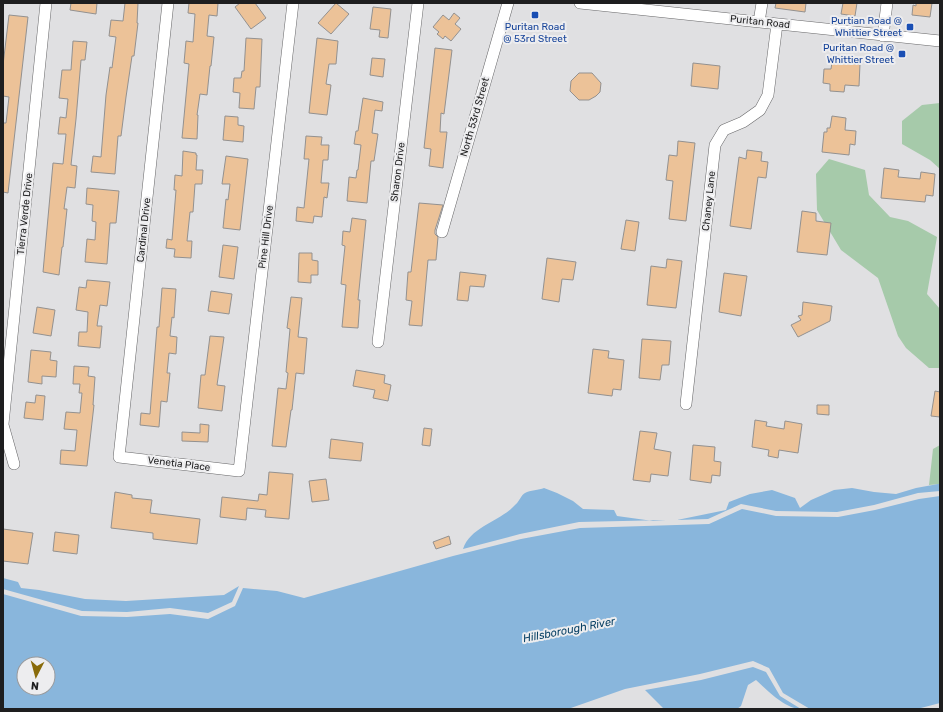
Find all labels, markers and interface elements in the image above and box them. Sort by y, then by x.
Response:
marker: Puritan Road @ 53rd Street [530,10,540,20]
street label: Puritan Road [729,13,791,31]
place label: Purtian Road @ Whittier Street [831,15,902,39]
place label: Puritan Road @ 53rd Street [503,21,567,45]
marker: Purtian Road @ Whittier Street [905,22,915,32]
place label: Puritan Road @ Whittier Street [823,42,894,66]
marker: Puritan Road @ Whittier Street [897,49,907,59]
street label: North 53rd Street [458,76,492,158]
street label: Sharon Drive [388,141,408,202]
street label: Chaney Lane [700,170,718,232]
street label: Tierra Verde Drive [15,172,35,256]
street label: Cardinal Drive [135,197,153,263]
street label: Pine Hill Drive [256,204,276,269]
street label: Venetia Place [147,454,211,474]
water label: Hillsborough River [522,615,617,645]
north arrow [16,656,56,696]
text: N [30,679,40,692]

